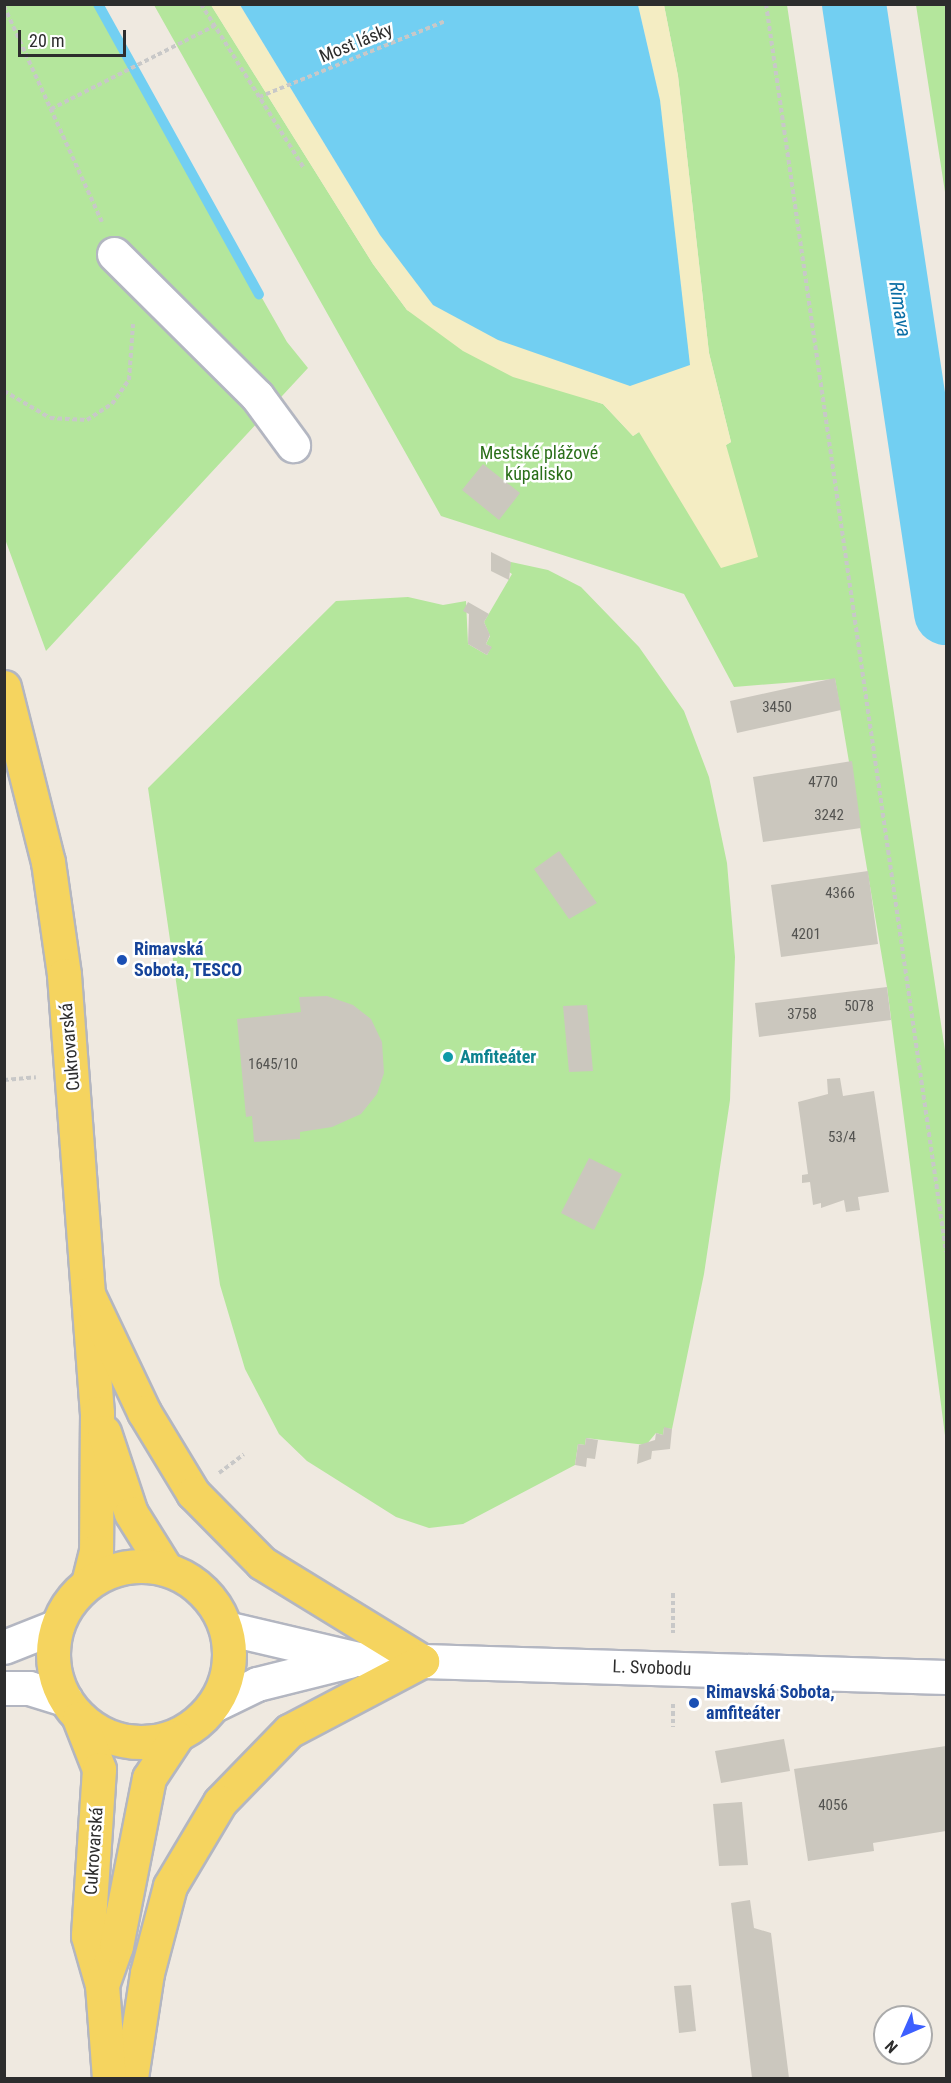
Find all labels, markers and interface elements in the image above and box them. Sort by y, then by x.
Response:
scale bar [21,18,129,56]
street label: Most lásky [316,19,396,67]
text: 20 m [29,30,64,51]
water label: Rimava [884,279,916,339]
park label: Mestské plážové kúpalisko [480,443,598,486]
house number: 3450 [762,699,792,717]
house number: 4770 [808,774,838,792]
house number: 3242 [814,807,844,825]
house number: 4366 [825,885,855,903]
house number: 4201 [791,926,821,944]
place label: Rimavská Sobota, TESCO [134,939,243,982]
marker: Rimavská Sobota, TESCO [115,953,129,967]
house number: 5078 [844,998,874,1016]
street label: Cukrovarská [55,1002,85,1092]
house number: 3758 [787,1006,817,1024]
place label: Amfiteáter [460,1046,536,1068]
marker: Amfiteáter [441,1050,455,1064]
house number: 1645/10 [248,1056,298,1074]
house number: 53/4 [828,1129,856,1147]
street label: L. Svobodu [612,1656,692,1680]
place label: Rimavská Sobota, amfiteáter [706,1682,835,1724]
marker: Rimavská Sobota, amfiteáter [687,1696,701,1710]
house number: 4056 [818,1797,848,1815]
street label: Cukrovarská [80,1806,108,1896]
north arrow [873,2005,933,2065]
text: N [881,2036,902,2057]

